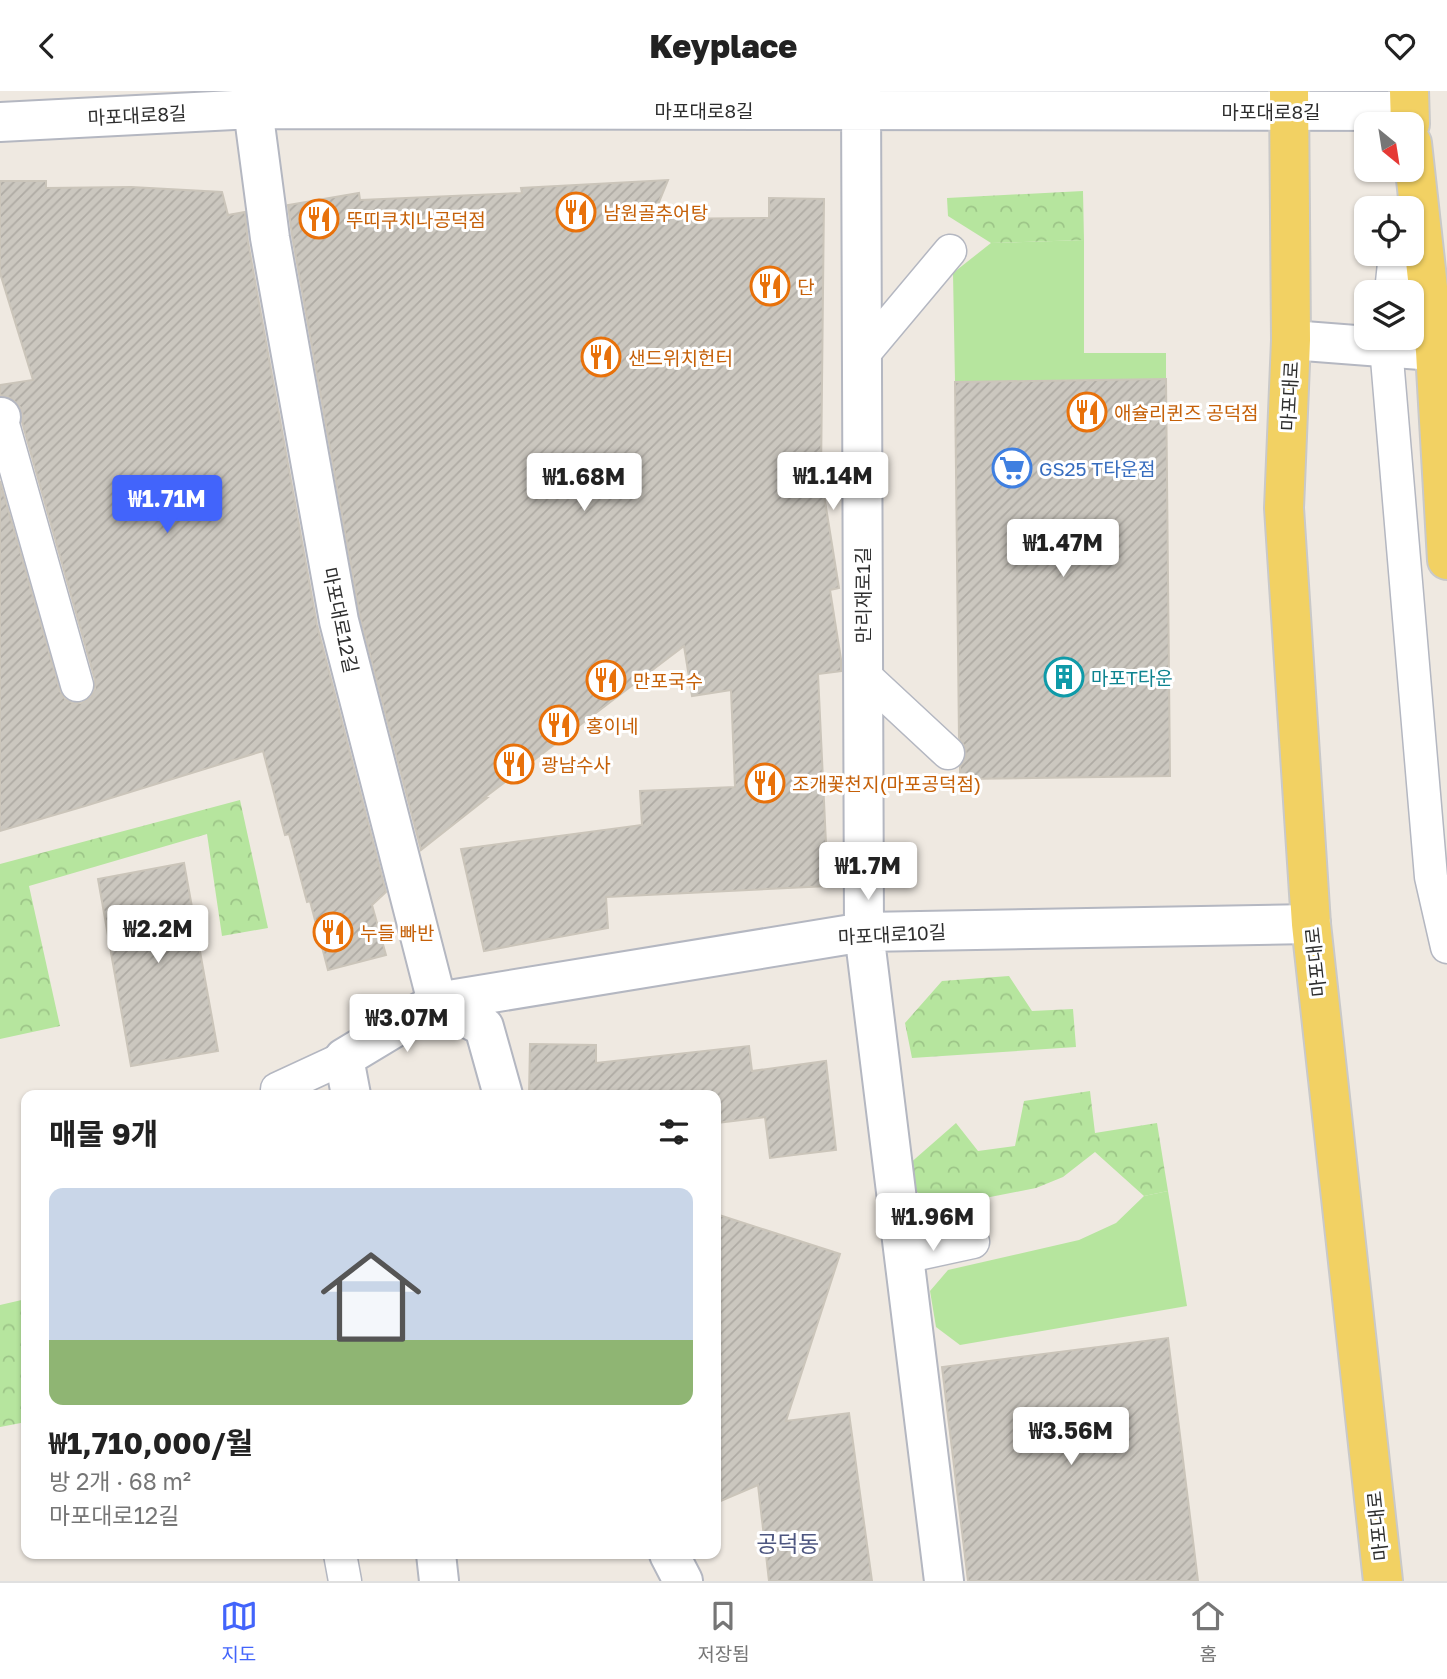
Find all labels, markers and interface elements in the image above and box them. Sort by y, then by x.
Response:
icon: back [28,27,66,65]
text: Keyplace [650,27,797,65]
icon: heart [1381,27,1419,65]
street label: 마포대로8길 [655,99,754,122]
street label: 마포대로8길 [1222,100,1321,123]
street label: 마포대로8길 [87,101,187,129]
north arrow [1354,112,1424,182]
map controls [1354,112,1424,350]
restaurant icon: 남원골추어탕 [555,191,597,233]
button: locate [1354,196,1424,266]
restaurant icon: 뚜띠쿠치나공덕점 [298,198,340,240]
place label: 남원골추어탕 [603,201,708,224]
place label: 뚜띠쿠치나공덕점 [346,208,486,231]
restaurant icon: 단 [749,265,791,307]
place label: 단 [797,275,815,298]
button: layers [1354,280,1424,350]
restaurant icon: 샌드위치헌터 [580,336,622,378]
place label: 샌드위치헌터 [628,346,733,369]
street label: 마포대로 [1276,360,1302,432]
restaurant icon: 애슐리퀸즈 공덕점 [1066,391,1108,433]
place label: 애슐리퀸즈 공덕점 [1114,401,1259,424]
supermarket icon: GS25 T타운점 [991,447,1033,489]
pin: ₩1.68M [527,453,641,513]
pin: ₩1.14M [776,453,890,512]
place label: GS25 T타운점 [1039,457,1156,480]
text: ₩1.14M [793,461,873,489]
text: ₩1.68M [543,462,625,490]
pin: ₩1.71M [110,475,224,535]
text: ₩1.71M [128,484,206,512]
pin: ₩1.47M [1006,519,1120,579]
text: ₩1.47M [1023,528,1103,556]
street label: 만리재로1길 [851,547,874,643]
street label: 마포대로12길 [319,565,363,675]
building icon: 마포T타운 [1043,656,1085,698]
restaurant icon: 만포국수 [585,659,627,701]
place label: 마포T타운 [1091,666,1173,689]
place label: 만포국수 [633,669,703,692]
restaurant icon: 홍이네 [538,704,580,746]
place label: 홍이네 [586,714,638,737]
restaurant icon: 광남수사 [493,743,535,785]
place label: 광남수사 [541,753,611,776]
restaurant icon: 조개꽃천지(마포공덕점) [744,762,786,804]
place label: 조개꽃천지(마포공덕점) [792,772,981,795]
pin: ₩1.7M [819,843,917,902]
text: ₩1.7M [835,851,901,879]
pin: ₩2.2M [109,905,207,965]
restaurant icon: 누들 빠반 [312,911,354,953]
text: ₩2.2M [123,914,193,942]
street label: 마포대로10길 [837,920,947,948]
place label: 누들 빠반 [360,921,435,944]
street label: 마포대로 [1300,926,1330,998]
pin: ₩3.07M [350,995,464,1054]
text: ₩3.07M [366,1003,448,1031]
icon: filters [655,1113,693,1151]
text: 매물 9개 [49,1116,158,1152]
pin: ₩1.96M [876,1193,990,1253]
text: ₩1.96M [892,1202,974,1230]
icon: home [308,1234,434,1360]
pin: ₩3.56M [1014,1407,1128,1467]
text: ₩3.56M [1029,1416,1113,1444]
text: ₩1,710,000/월 [49,1425,253,1461]
text: 방 2개 · 68 m² [49,1467,191,1495]
street label: 마포대로 [1362,1490,1392,1562]
text: 마포대로12길 [49,1501,179,1529]
district label: 공덕동 [756,1529,820,1557]
tab: 지도 [220,1597,258,1666]
tab: 저장됨 [697,1597,750,1666]
tab: 홈 [1189,1597,1227,1666]

